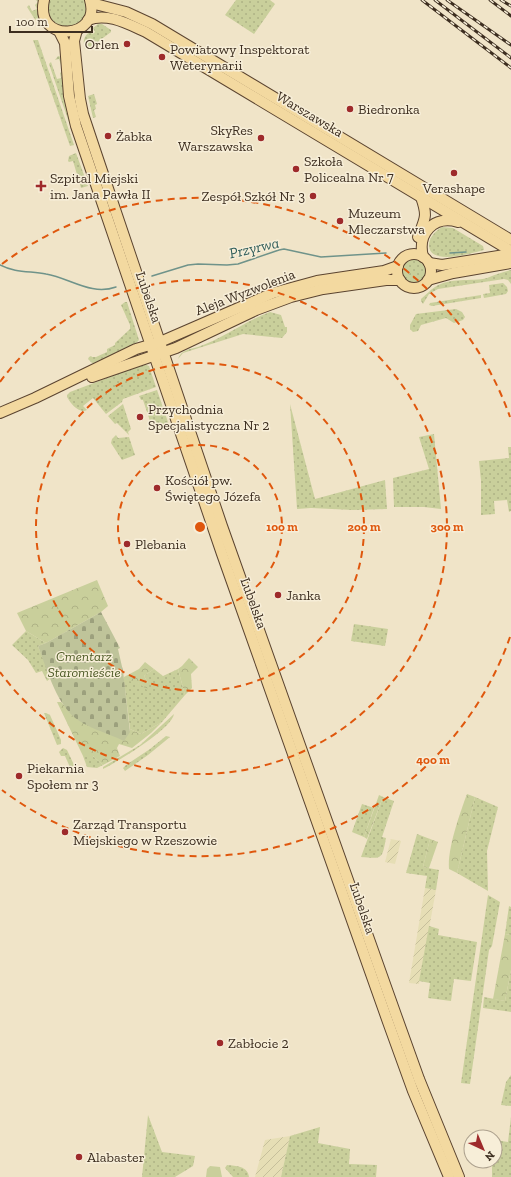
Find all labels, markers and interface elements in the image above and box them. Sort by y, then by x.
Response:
scale bar [10,8,92,34]
text: 100 m [16,15,48,29]
place label: Orlen [85,36,119,53]
marker: Orlen [122,39,132,49]
place label: Powiatowy Inspektorat Weterynarii [170,41,310,74]
marker: Powiatowy Inspektorat Weterynarii [157,52,167,62]
street label: Warszawska [273,88,346,141]
place label: Biedronka [358,101,420,118]
marker: Biedronka [345,104,355,114]
place label: SkyRes Warszawska [178,122,253,155]
place label: Żabka [116,128,153,145]
marker: Żabka [103,131,113,141]
marker: SkyRes Warszawska [256,133,266,143]
place label: Szkoła Policealna Nr 7 [304,153,394,186]
marker: Szkoła Policealna Nr 7 [291,164,301,174]
marker: Verashape [449,168,459,178]
place label: Szpital Miejski im. Jana Pawła II [50,170,150,203]
marker: Szpital Miejski im. Jana Pawła II [35,180,47,192]
place label: Verashape [422,180,486,197]
place label: Zespół Szkół Nr 3 [202,188,305,205]
marker: Zespół Szkół Nr 3 [308,191,318,201]
place label: Muzeum Mleczarstwa [348,205,425,238]
marker: Muzeum Mleczarstwa [335,216,345,226]
water label: Przyrwa [227,234,281,262]
street label: Aleja Wyzwolenia [193,266,298,319]
street label: Lubelska [132,269,165,325]
place label: Przychodnia Specjalistyczna Nr 2 [148,401,269,434]
marker: Przychodnia Specjalistyczna Nr 2 [135,412,145,422]
place label: Kościół pw. Świętego Józefa [165,472,261,505]
marker: Kościół pw. Świętego Józefa [152,483,162,493]
centre of rings [193,520,207,534]
text: 100 m [266,520,298,534]
text: 200 m [347,520,381,534]
text: 300 m [431,520,464,534]
place label: Plebania [135,536,187,553]
marker: Plebania [122,539,132,549]
street label: Lubelska [236,575,271,631]
place label: Janka [286,587,321,604]
marker: Janka [273,590,283,600]
park label: Cmentarz Staromieście [47,648,121,681]
text: 400 m [416,753,450,767]
place label: Piekarnia Społem nr 3 [27,760,99,793]
marker: Piekarnia Społem nr 3 [14,771,24,781]
place label: Zarząd Transportu Miejskiego w Rzeszowie [73,816,218,849]
marker: Zarząd Transportu Miejskiego w Rzeszowie [60,827,70,837]
street label: Lubelska [346,880,379,936]
place label: Zabłocie 2 [228,1035,289,1052]
marker: Zabłocie 2 [215,1038,225,1048]
north arrow [463,1129,503,1169]
text: N [482,1148,497,1164]
place label: Alabaster [87,1149,145,1166]
marker: Alabaster [74,1152,84,1162]

